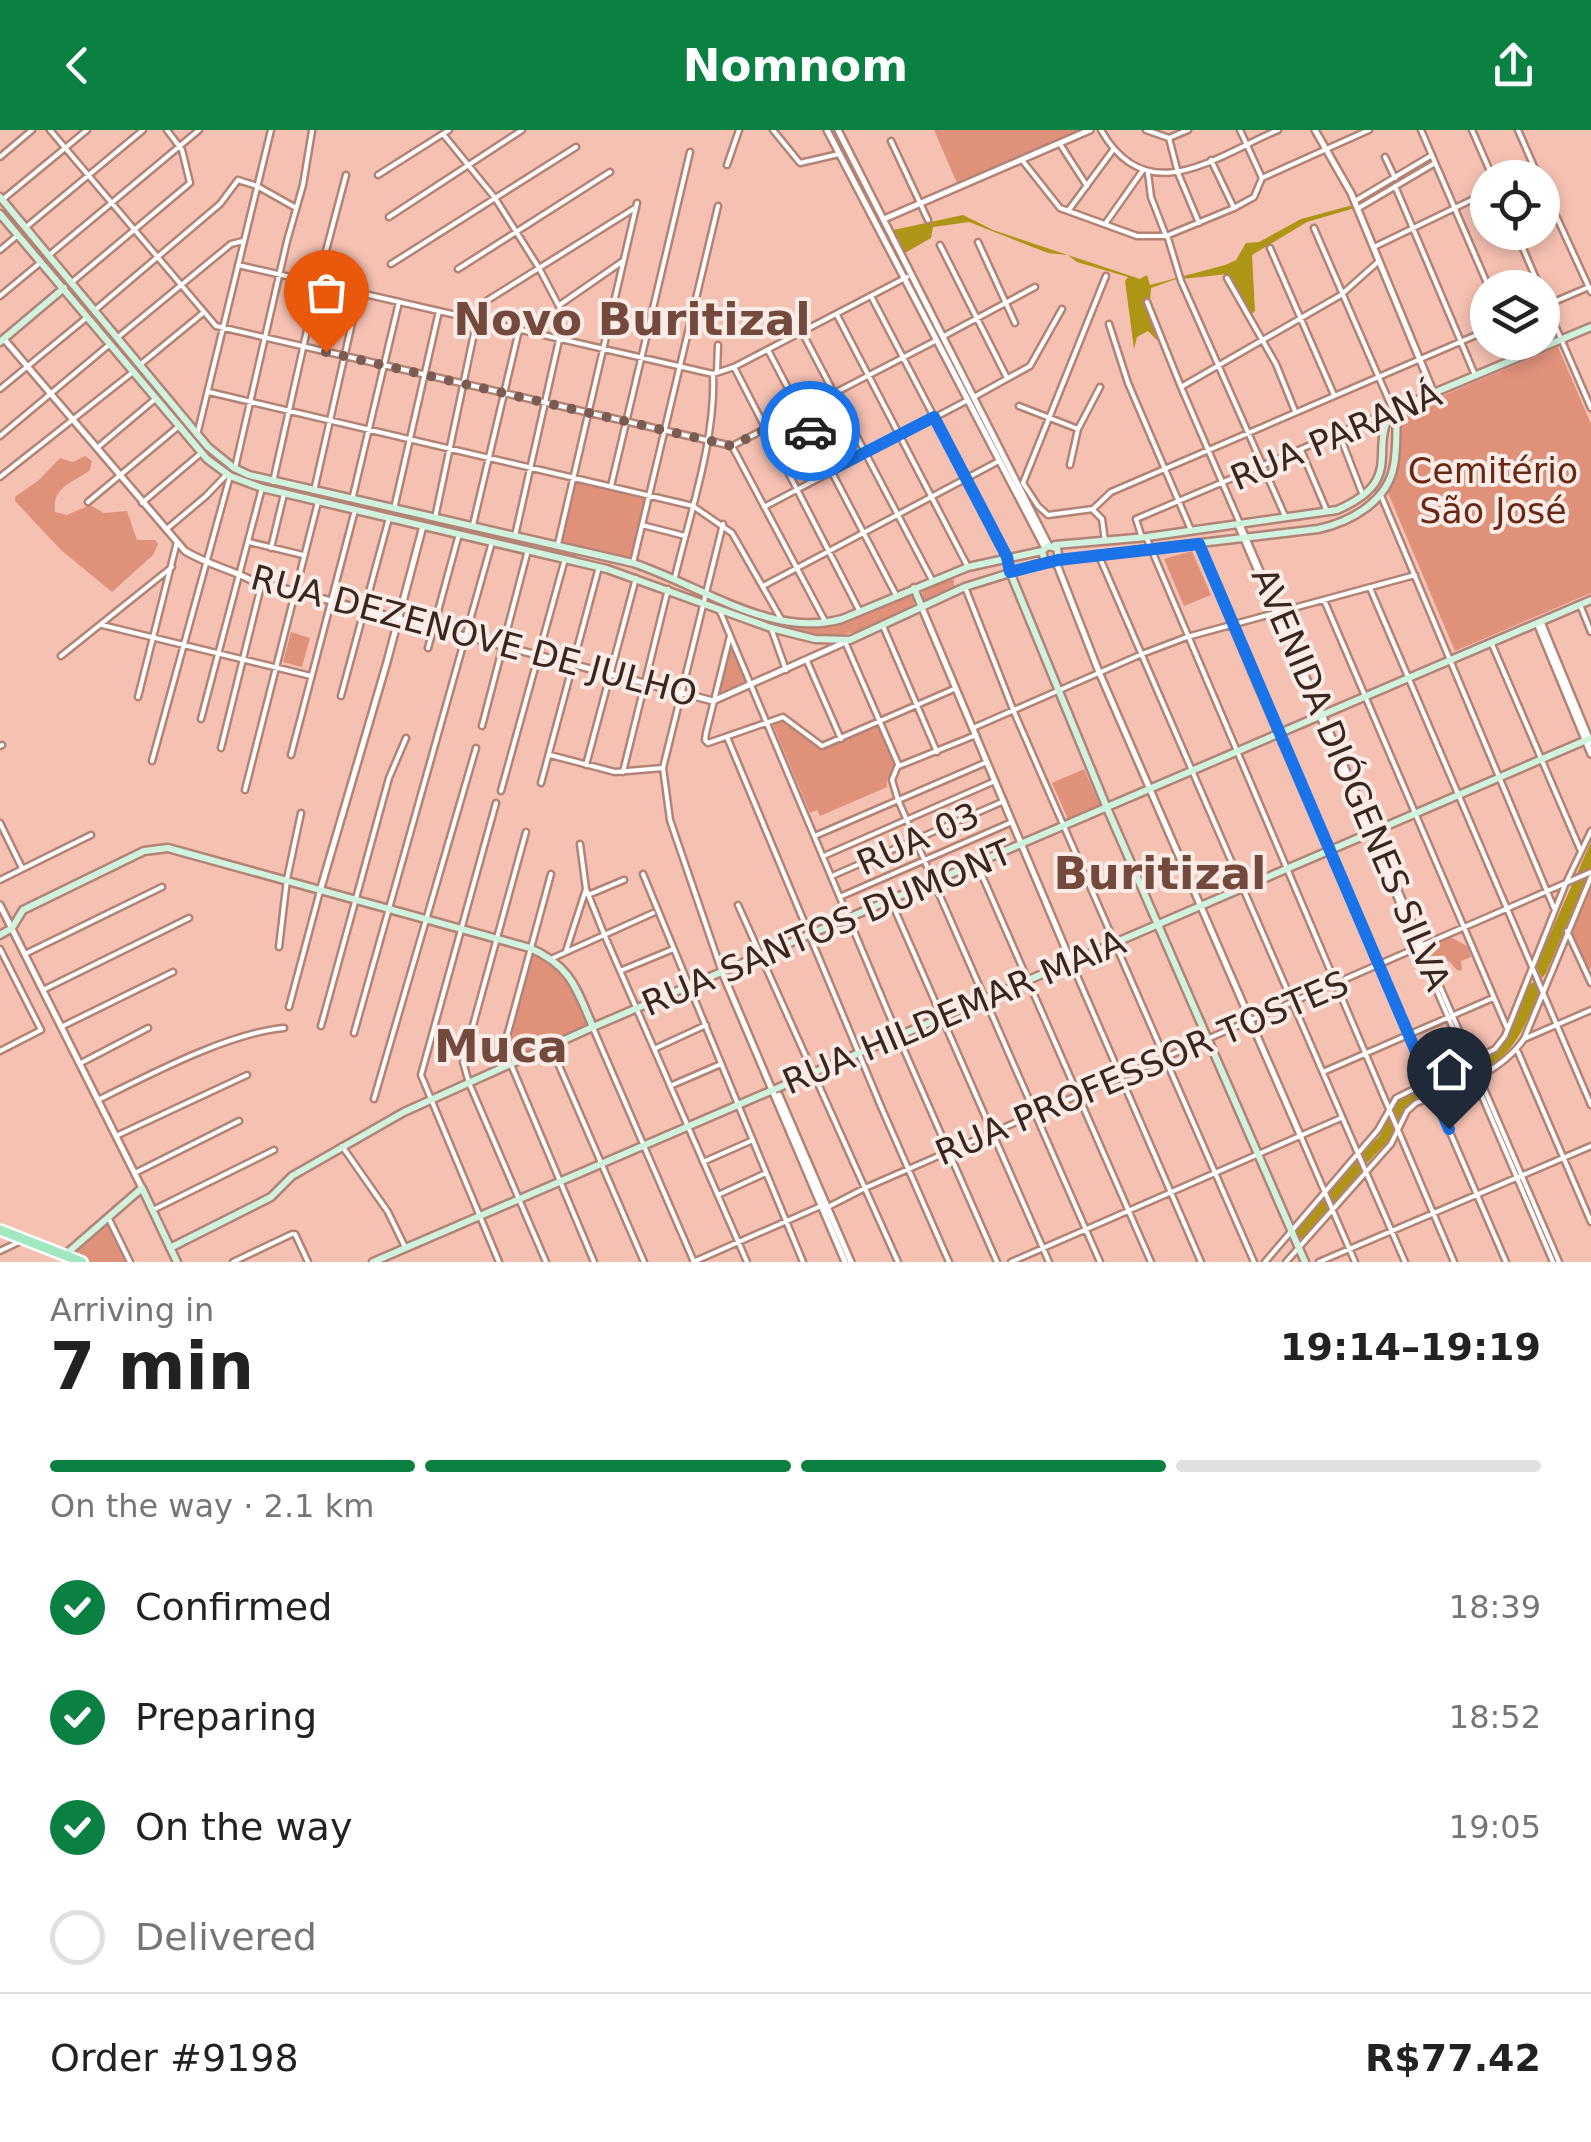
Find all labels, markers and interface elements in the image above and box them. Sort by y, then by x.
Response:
icon: back [50,38,105,93]
icon: share [1486,38,1541,93]
text: Nomnom [683,39,908,92]
map controls [1470,160,1560,360]
button: locate [1470,160,1560,250]
pin [284,250,369,353]
icon: bag [299,265,354,320]
button: layers [1470,270,1560,360]
district label: Novo Buritizal [453,293,811,346]
street label: RUA PARANÁ [1224,373,1447,498]
courier [760,381,860,481]
icon: car [783,404,838,459]
park label: Cemitério São José [1408,451,1578,531]
street label: RUA DEZENOVE DE JULHO [247,557,701,715]
street label: AVENIDA DIÓGENES SILVA [1244,561,1459,996]
street label: RUA 03 [851,794,985,884]
street label: RUA SANTOS DUMONT [636,832,1019,1024]
district label: Buritizal [1054,847,1266,900]
street label: RUA HILDEMAR MAIA [777,922,1131,1102]
street label: RUA PROFESSOR TOSTES [930,963,1354,1173]
district label: Muca [434,1020,568,1073]
pin [1407,1027,1492,1130]
icon: home [1422,1042,1477,1097]
text: Arriving in [50,1291,214,1329]
text: 19:14–19:19 [1280,1325,1541,1369]
text: 7 min [50,1329,254,1404]
text: On the way · 2.1 km [50,1487,374,1525]
icon: check [50,1580,105,1635]
text: Confirmed [135,1585,332,1629]
text: 18:39 [1449,1588,1541,1626]
icon: check [50,1690,105,1745]
text: Preparing [135,1695,317,1739]
text: 18:52 [1449,1698,1541,1736]
icon: check [50,1800,105,1855]
text: On the way [135,1805,352,1849]
text: 19:05 [1449,1808,1541,1846]
text: Delivered [135,1915,317,1959]
text: Order #9198 [50,2036,299,2080]
text: R$77.42 [1365,2036,1541,2080]

